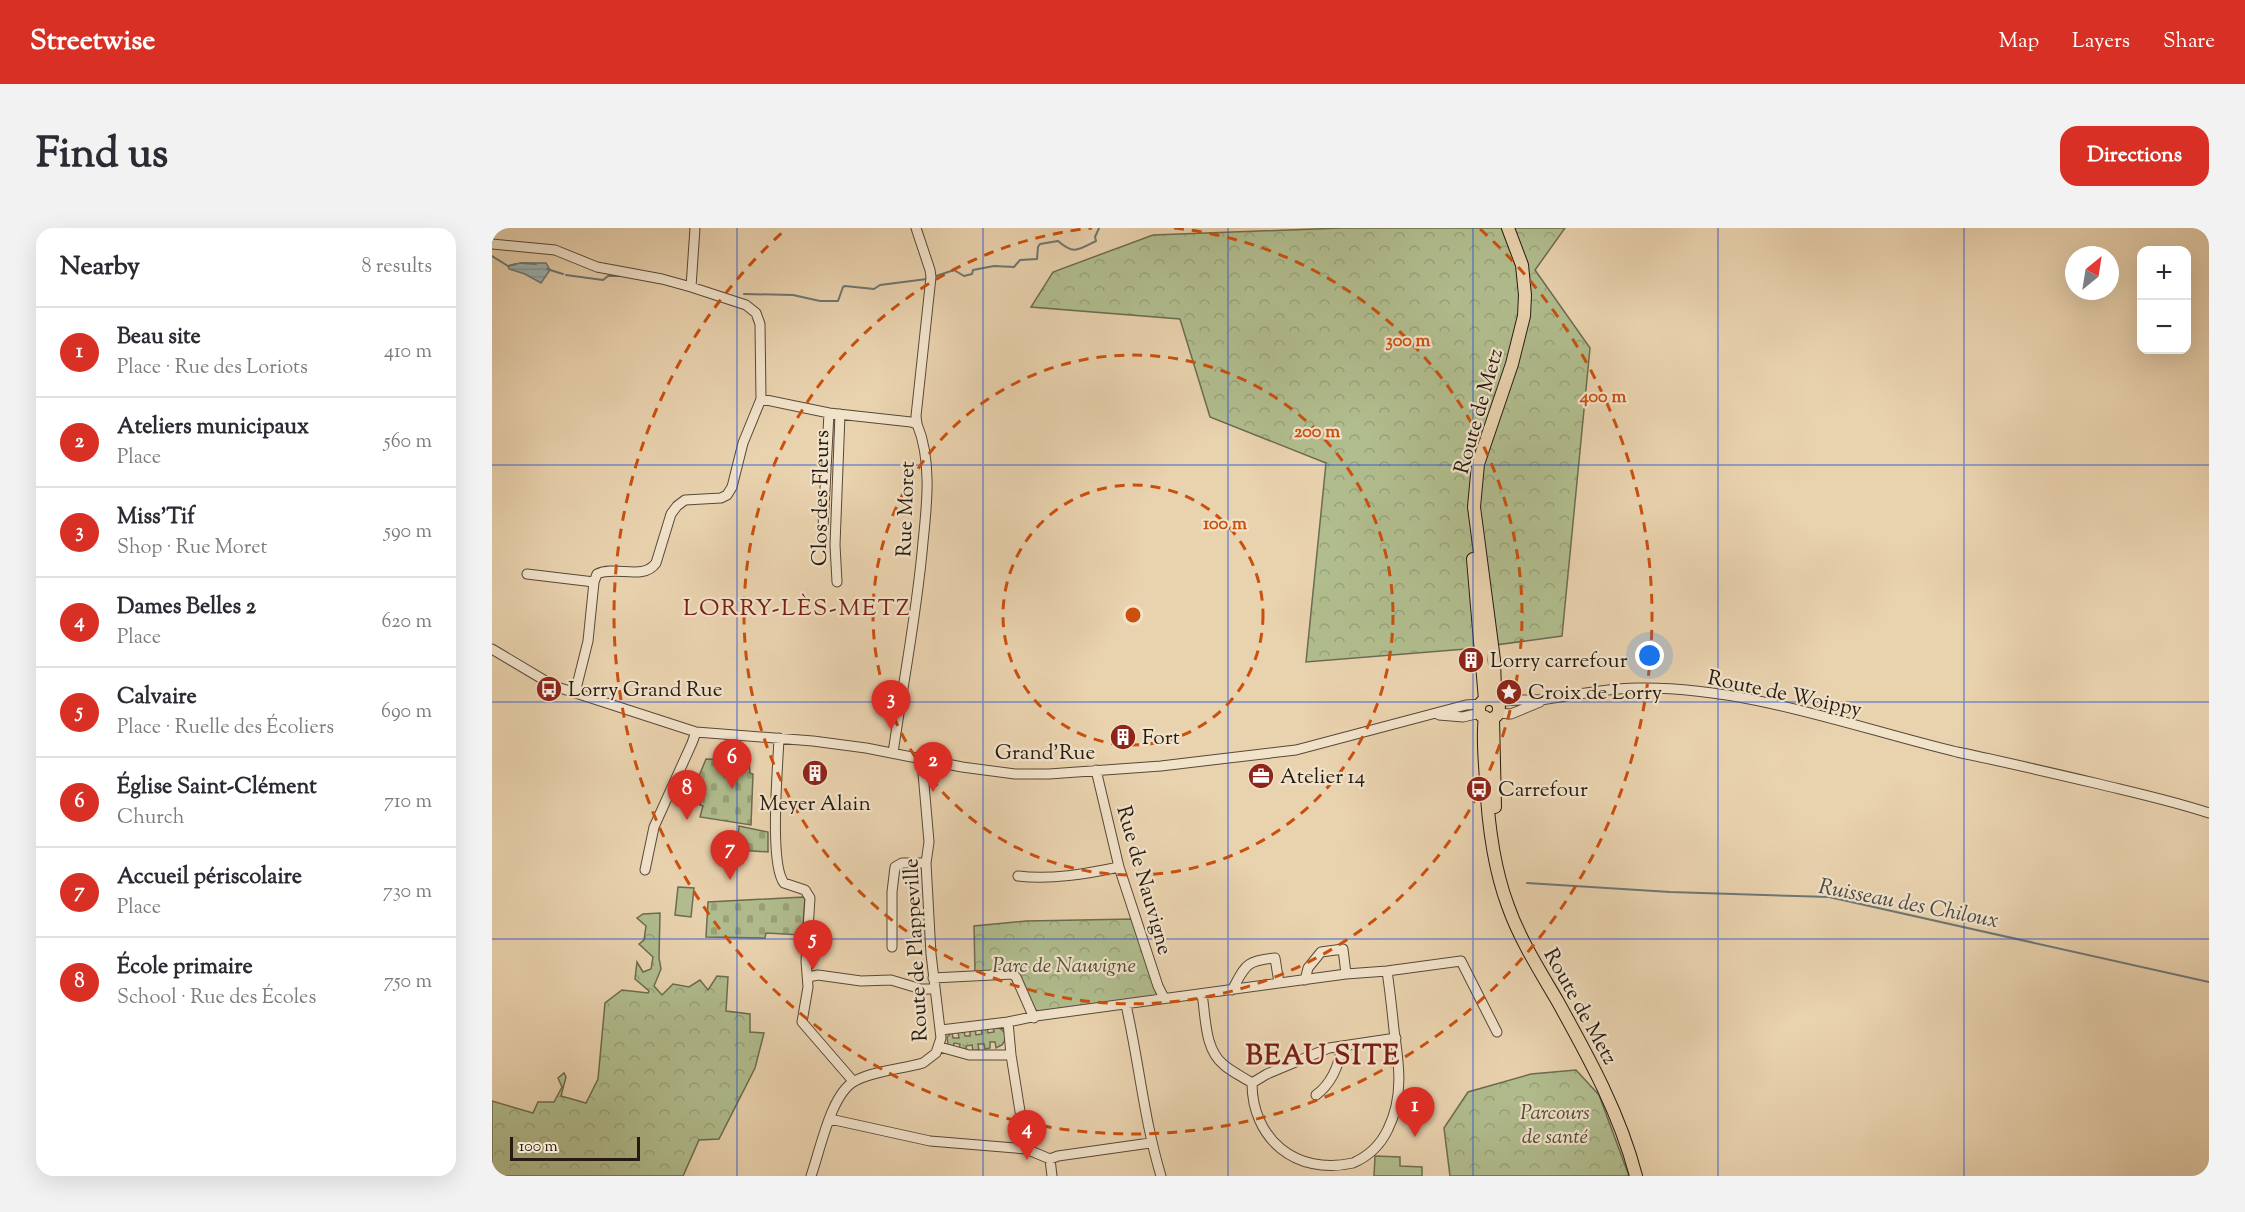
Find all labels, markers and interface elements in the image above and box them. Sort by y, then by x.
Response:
text: Streetwise [30,22,155,62]
text: Map [1999,27,2039,57]
text: Layers [2072,27,2130,57]
text: Share [2163,27,2215,57]
text: Find us [36,126,168,186]
button: Directions [2060,126,2209,186]
north arrow [2065,246,2119,300]
map controls [2137,246,2191,354]
button: + [2137,246,2191,300]
text: Nearby [60,249,140,286]
text: 8 results [361,253,432,282]
button: − [2137,300,2191,354]
text: Beau site [117,322,201,354]
text: 300 m [1386,329,1431,355]
text: 1 [76,338,83,367]
text: 410 m [384,338,432,367]
street label: Route de Metz [1448,345,1512,478]
text: Place · Rue des Loriots [117,354,308,383]
text: 400 m [1579,385,1626,411]
text: Ateliers municipaux [117,412,309,444]
text: 200 m [1294,420,1340,446]
text: 2 [75,428,84,457]
text: 560 m [384,428,432,457]
street label: Clos des Fleurs [806,430,838,566]
text: Place [117,444,161,473]
street label: Rue Moret [890,461,924,558]
text: Miss'Tif [117,502,195,534]
text: 100 m [1203,512,1247,538]
text: 3 [75,518,84,547]
text: 590 m [384,518,432,547]
text: Shop · Rue Moret [117,534,267,563]
text: Dames Belles 2 [117,592,256,624]
district label: LORRY-LÈS-METZ [683,592,911,626]
centre of rings [1123,605,1143,625]
text: 4 [74,608,85,637]
text: 620 m [382,608,432,637]
text: Place [117,624,161,653]
your location [1635,641,1664,670]
building icon: Lorry carrefour [1456,645,1486,675]
place label: Lorry carrefour [1490,647,1628,677]
street label: Route de Woippy [1705,664,1865,726]
bus stop icon: Lorry Grand Rue [534,674,564,704]
place label: Lorry Grand Rue [568,676,722,706]
place icon: Croix de Lorry [1494,677,1524,707]
place label: Croix de Lorry [1528,679,1663,709]
pin: 3 [872,680,910,730]
text: Calvaire [117,682,197,714]
text: 5 [76,698,83,727]
text: 690 m [381,698,432,727]
text: Place · Ruelle des Écoliers [117,714,334,743]
building icon: Fort [1108,722,1138,752]
place label: Fort [1142,724,1180,754]
street label: Grand'Rue [995,739,1095,769]
pin: 6 [712,740,752,789]
pin: 2 [914,742,952,792]
building icon: Meyer Alain [800,758,830,788]
office icon: Atelier 14 [1246,761,1276,791]
place label: Atelier 14 [1280,763,1365,793]
pin: 8 [668,770,706,820]
text: Église Saint-Clément [117,772,317,804]
bus stop icon: Carrefour [1464,774,1494,804]
place label: Carrefour [1498,776,1588,806]
text: 6 [75,788,84,817]
text: 710 m [384,788,432,817]
place label: Meyer Alain [759,790,871,820]
street label: Rue de Nauvigne [1107,802,1179,959]
text: Church [117,804,184,833]
pin: 7 [710,830,750,880]
street label: Route de Plappeville [897,858,937,1042]
text: Accueil périscolaire [117,862,302,894]
water label: Ruisseau des Chiloux [1816,872,2001,938]
text: 7 [74,878,85,907]
text: 730 m [383,878,432,907]
text: Place [117,894,161,923]
pin: 5 [794,920,832,970]
street label: Route de Metz [1535,943,1624,1071]
text: École primaire [117,952,253,984]
park label: Parc de Nauvigne [992,952,1136,982]
text: 8 [75,968,85,997]
text: 750 m [384,968,432,997]
text: School · Rue des Écoles [117,984,316,1013]
district label: BEAU SITE [1245,1038,1401,1077]
pin: 1 [1396,1088,1434,1137]
park label: Parcours de santé [1520,1099,1590,1153]
pin: 4 [1008,1110,1046,1160]
scale bar [510,1134,640,1162]
text: 100 m [519,1136,558,1159]

